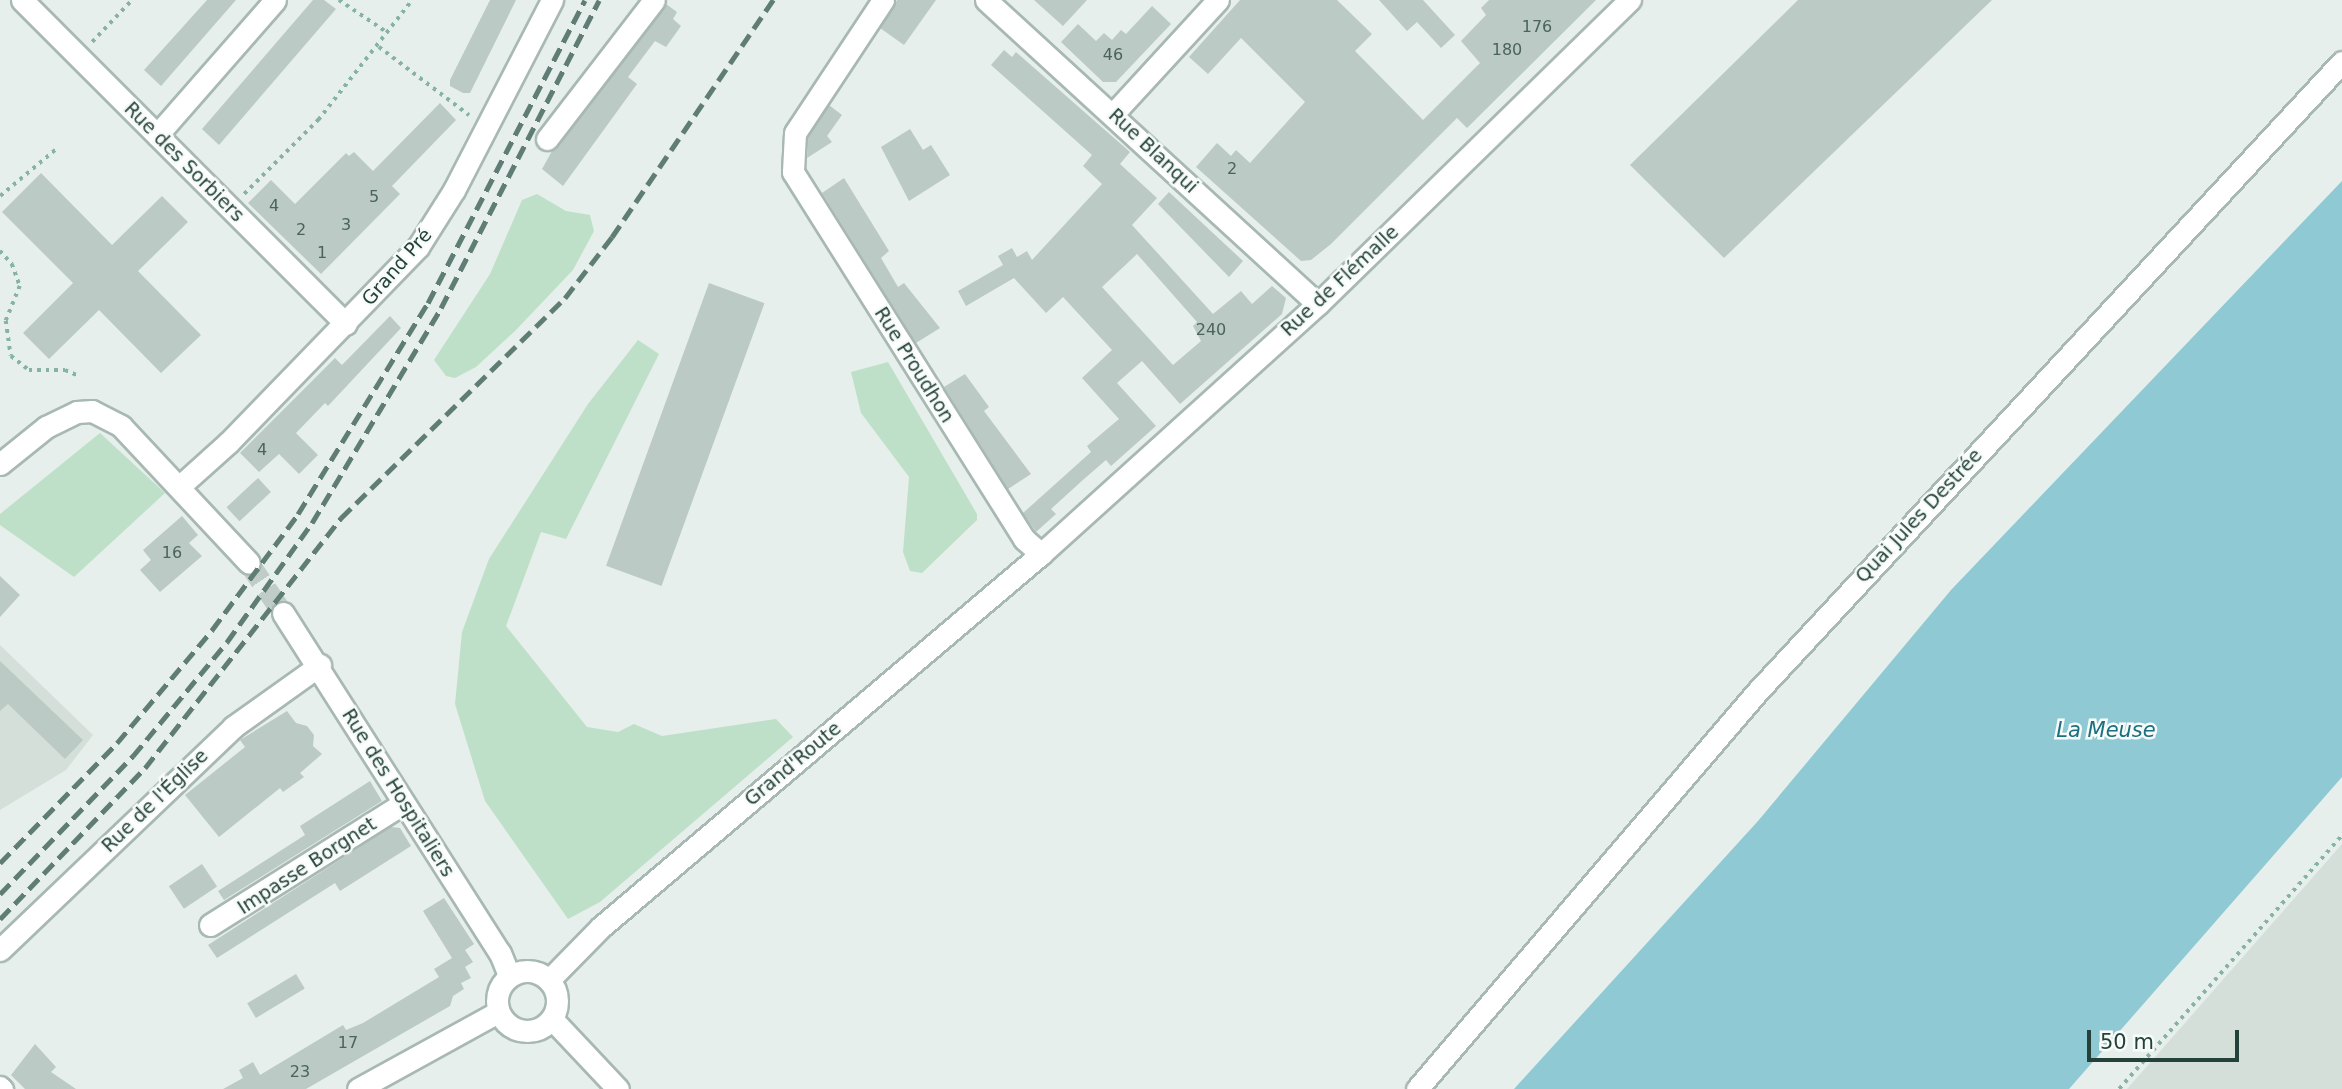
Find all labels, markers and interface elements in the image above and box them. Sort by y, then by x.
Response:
house number: 176 [1522,17,1552,37]
house number: 180 [1492,40,1522,60]
house number: 46 [1103,45,1123,65]
street label: Rue des Sorbiers [119,97,249,227]
street label: Rue Blanqui [1104,104,1202,198]
house number: 2 [1227,159,1237,179]
house number: 5 [369,187,379,207]
house number: 4 [269,196,279,216]
house number: 3 [341,215,351,235]
house number: 2 [296,220,306,240]
street label: Rue de Flémalle [1277,221,1403,341]
street label: Grand Pré [357,224,437,310]
house number: 1 [317,243,327,263]
street label: Rue Proudhon [869,303,959,427]
house number: 240 [1196,320,1226,340]
house number: 4 [257,440,267,460]
street label: Quai Jules Destrée [1851,444,1987,588]
house number: 16 [162,543,182,563]
street label: Rue des Hospitaliers [337,705,459,881]
street label: Grand'Route [740,717,846,811]
water label: La Meuse [2056,717,2156,743]
street label: Rue de l'Église [97,745,213,857]
street label: Impasse Borgnet [233,813,381,919]
scale bar [2090,1016,2242,1060]
text: 50 m [2100,1030,2154,1054]
house number: 17 [338,1033,358,1053]
house number: 23 [290,1062,310,1082]

